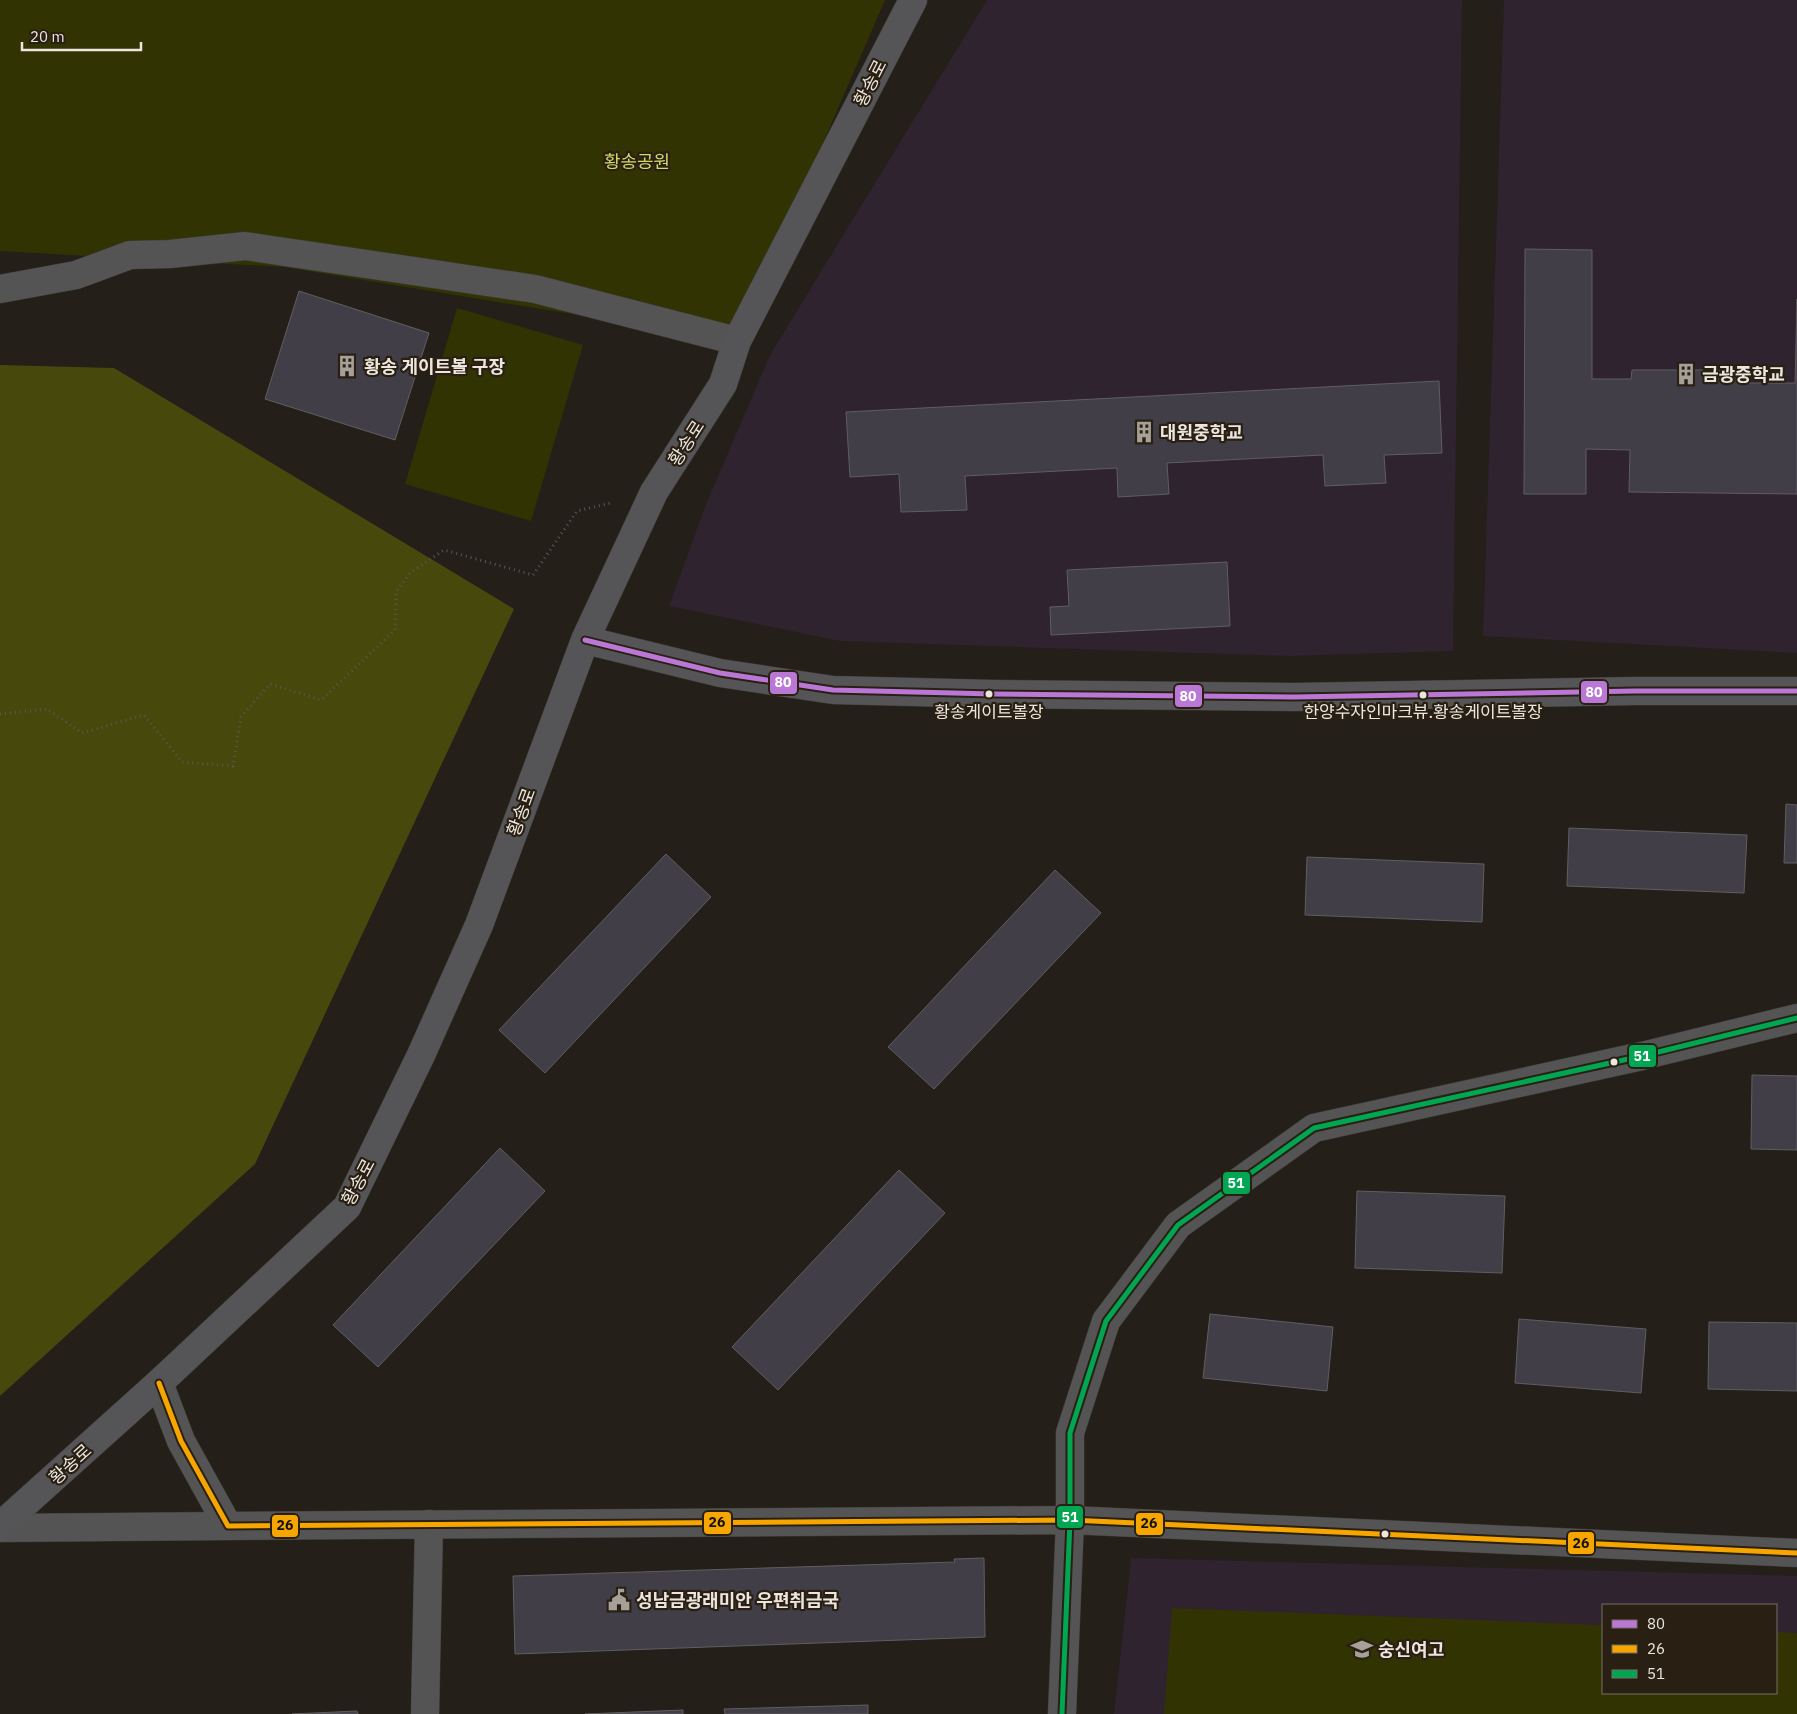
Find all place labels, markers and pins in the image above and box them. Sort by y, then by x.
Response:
building icon: 황송 게이트볼 구장 [334,353,360,379]
place label: 황송 게이트볼 구장 [364,355,505,378]
building icon: 금광중학교 [1673,361,1699,387]
place label: 금광중학교 [1702,363,1785,386]
building icon: 대원중학교 [1131,419,1157,445]
place label: 대원중학교 [1160,421,1243,444]
marker: 황송게이트볼장 [984,689,994,699]
marker: 한양수자인마크뷰.황송게이트볼장 [1418,690,1428,700]
place label: 황송게이트볼장 [934,701,1044,723]
place label: 한양수자인마크뷰.황송게이트볼장 [1303,701,1543,723]
unlabelled marker [1609,1057,1619,1067]
unlabelled marker [1380,1529,1390,1539]
public building icon: 성남금광래미안 우편취금국 [606,1587,632,1613]
place label: 성남금광래미안 우편취금국 [636,1589,839,1612]
school or university icon: 숭신여고 [1349,1636,1375,1662]
place label: 숭신여고 [1378,1638,1444,1661]

